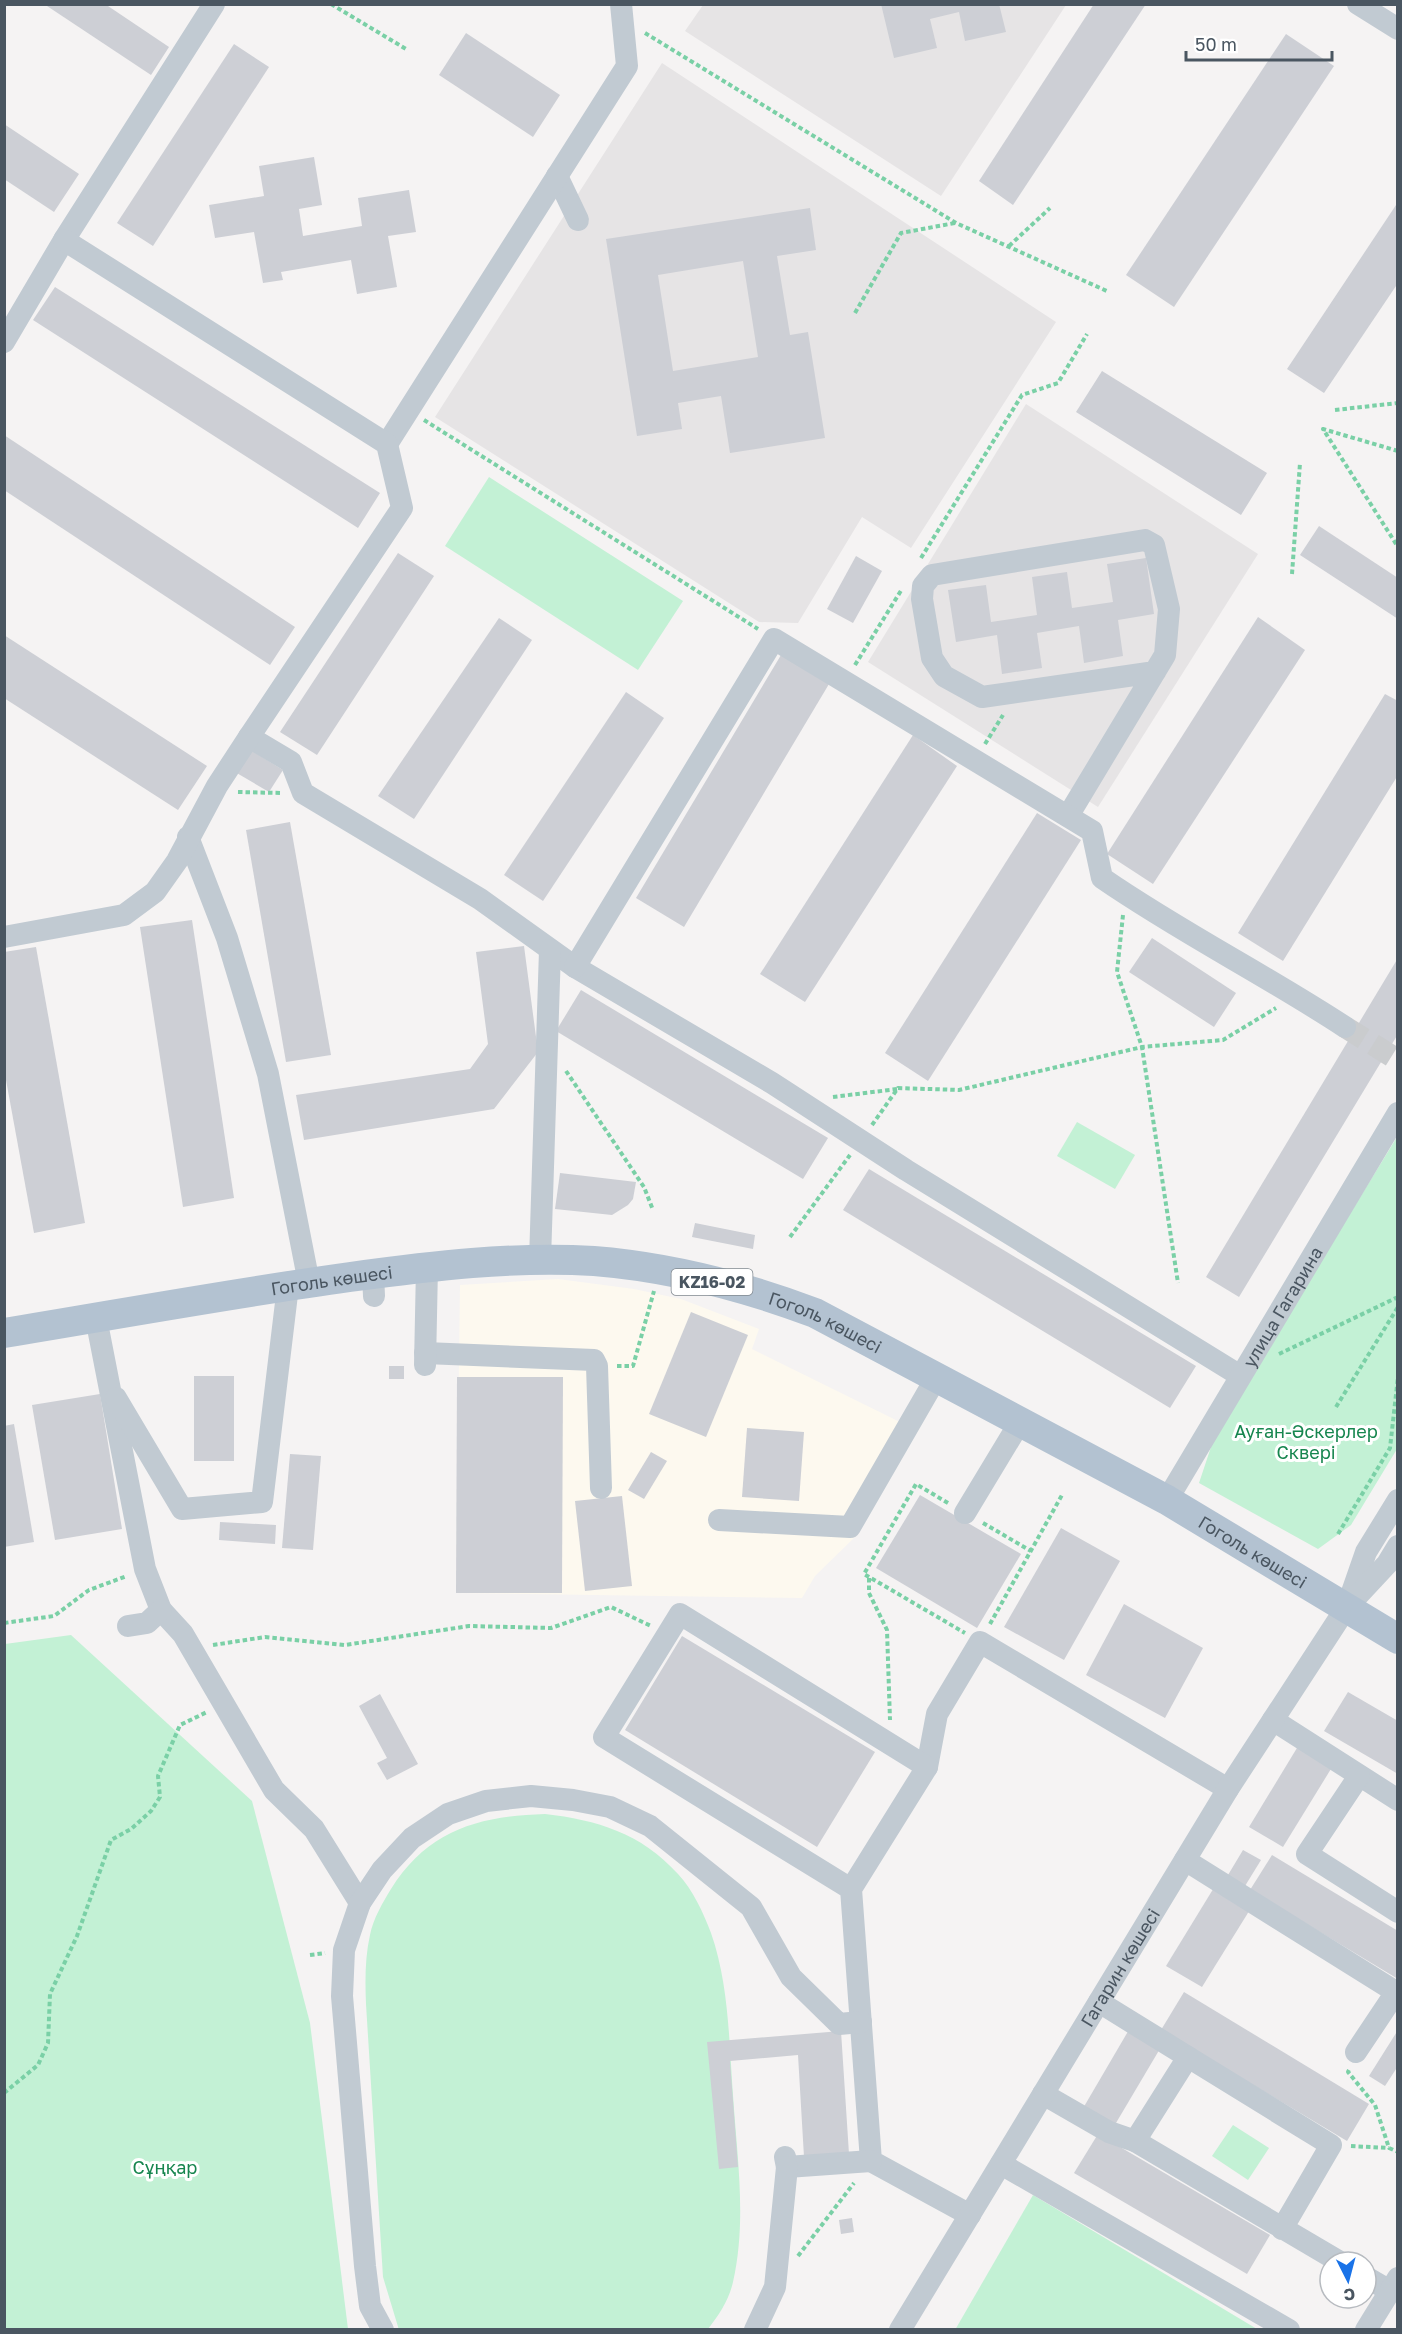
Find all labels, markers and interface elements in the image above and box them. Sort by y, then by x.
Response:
scale bar [1186,24,1332,62]
text: 50 m [1195,33,1237,55]
street label: улица Гагарина [1238,1242,1327,1371]
street label: Гоголь көшесі [269,1261,394,1299]
road number: KZ16-02 [672,1269,752,1295]
street label: Гоголь көшесі [766,1287,886,1357]
park label: Ауған-Әскерлер Сквері [1234,1420,1378,1463]
street label: Гоголь көшесі [1195,1511,1311,1593]
street label: Гагарин көшесі [1076,1904,1164,2031]
park label: Сұңқар [133,2156,197,2179]
north arrow [1318,2250,1378,2310]
text: С [1343,2284,1356,2305]

